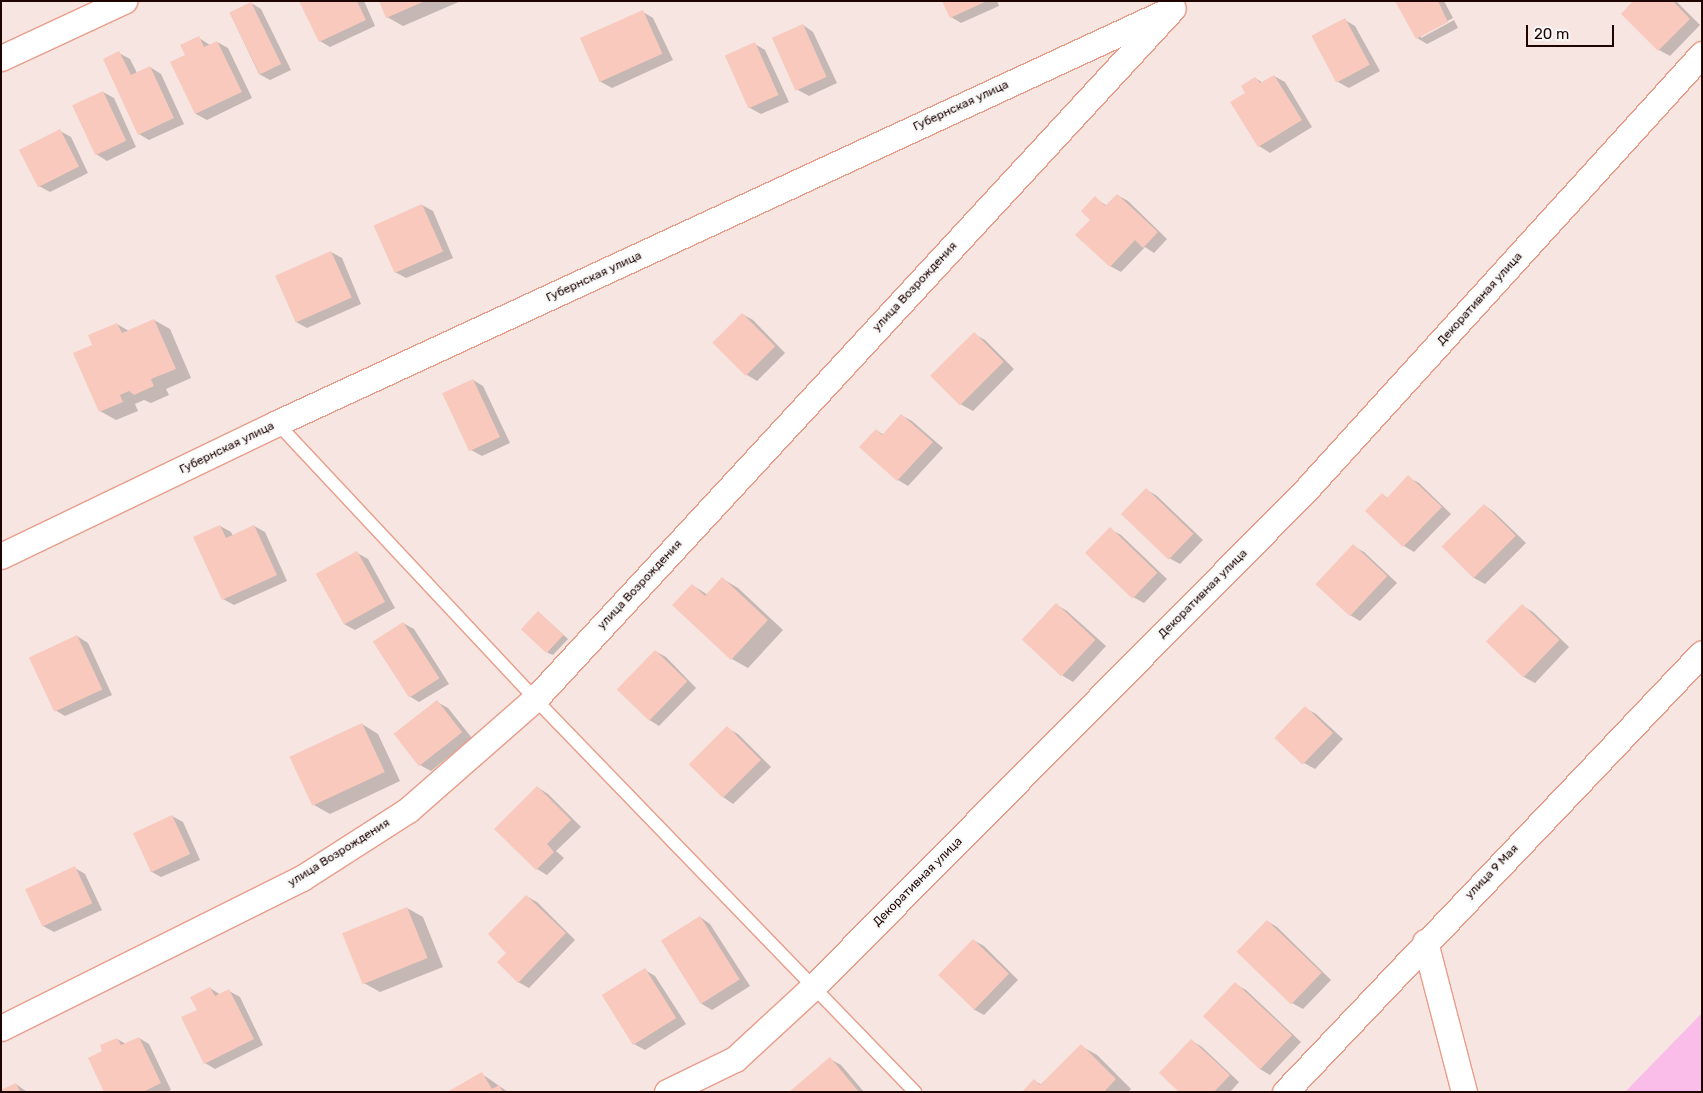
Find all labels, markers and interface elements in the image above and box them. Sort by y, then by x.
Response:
scale bar [1528,15,1616,47]
text: 20 m [1534,25,1569,43]
street label: Губернская улица [911,78,1011,134]
street label: улица Возрождения [870,239,960,335]
street label: Губернская улица [544,249,644,305]
street label: Декоративная улица [1434,250,1526,348]
street label: Губернская улица [177,419,277,477]
street label: улица Возрождения [595,537,685,633]
street label: Декоративная улица [1155,546,1251,642]
street label: улица Возрождения [285,816,393,890]
street label: Декоративная улица [870,834,966,930]
street label: улица 9 Мая [1462,842,1522,902]

